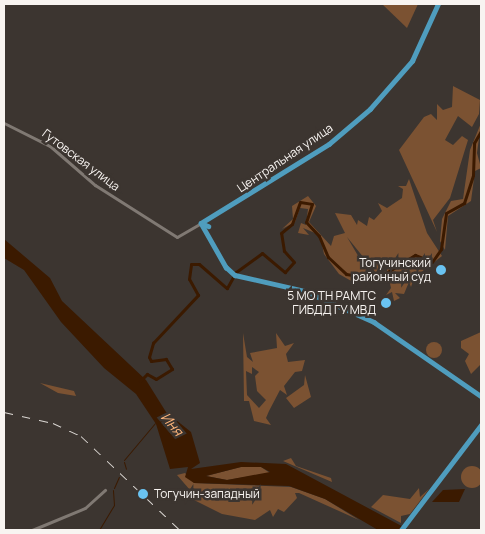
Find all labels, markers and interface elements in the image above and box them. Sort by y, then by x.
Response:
street label: Центральная улица [234,121,336,195]
street label: Гутовская улица [39,126,123,194]
place label: Тогучинский районный суд [352,256,431,284]
marker: Тогучинский районный суд [435,264,447,276]
place label: 5 МО ТН РАМТС ГИБДД ГУ МВД [287,289,376,317]
marker: 5 МО ТН РАМТС ГИБДД ГУ МВД [380,297,392,309]
water label: Иня [157,409,187,439]
marker: Тогучин-западный [136,487,150,501]
place label: Тогучин-западный [154,487,260,501]

